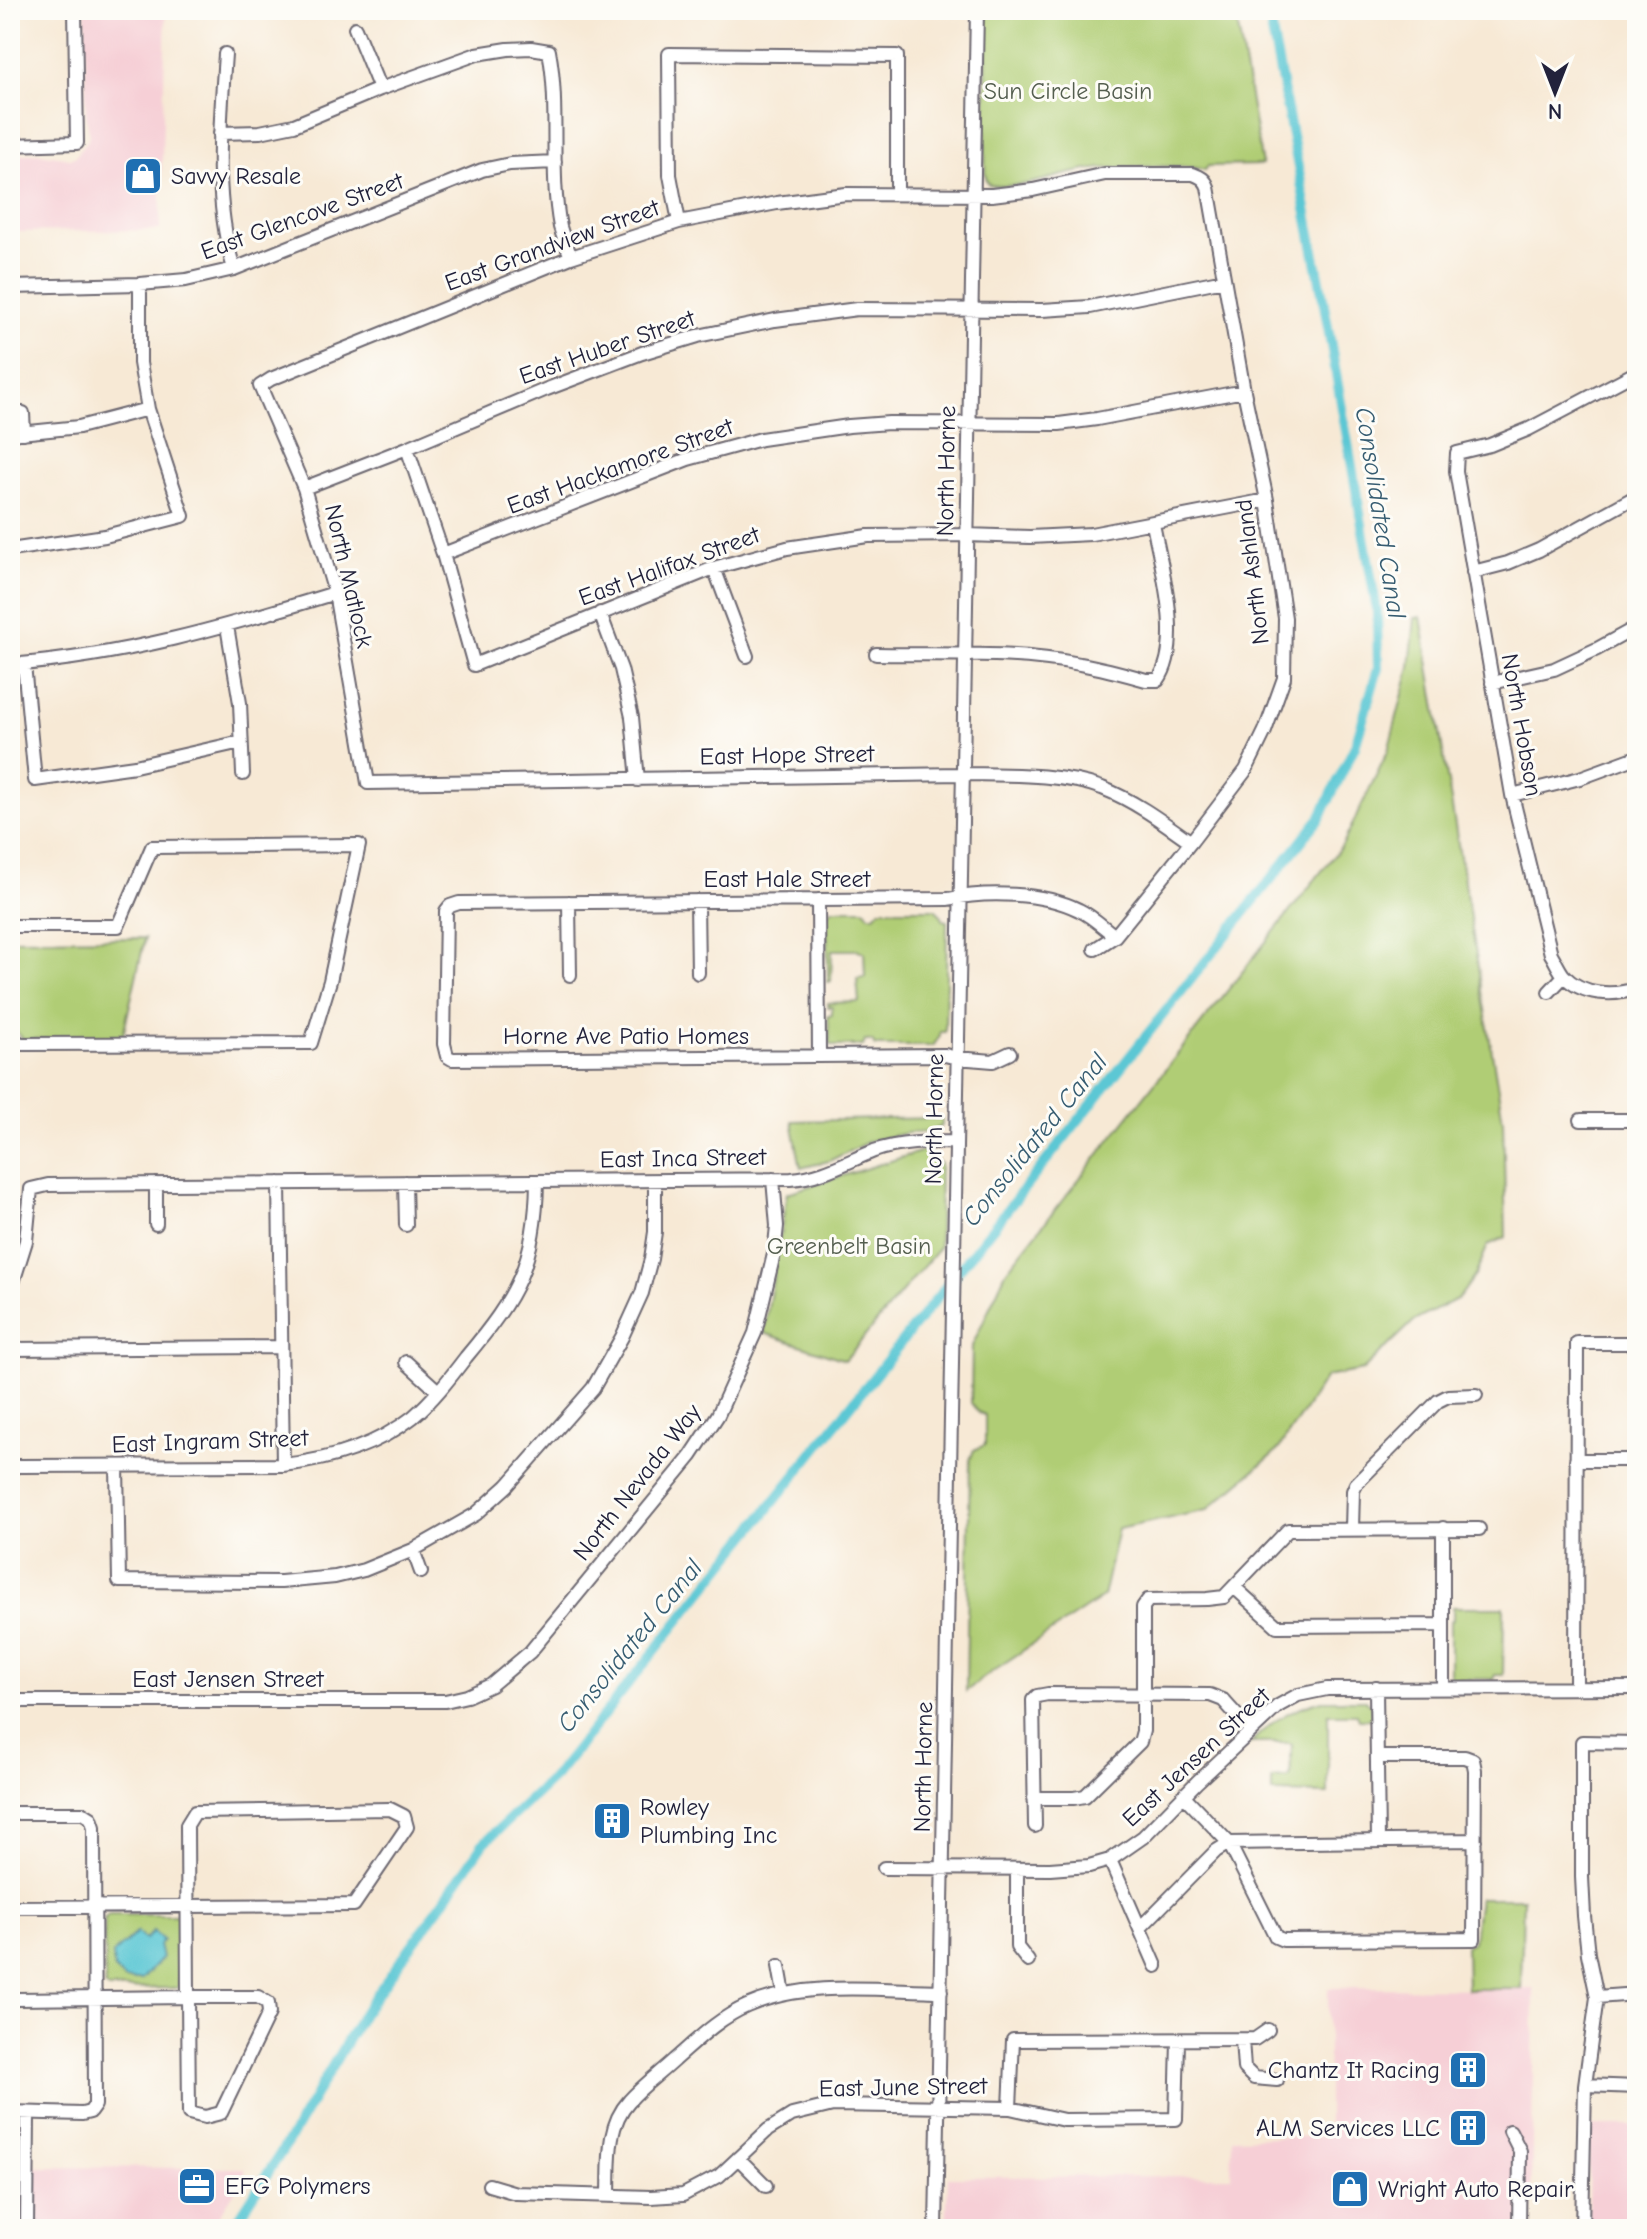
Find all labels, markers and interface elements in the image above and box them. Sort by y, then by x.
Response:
north arrow [1515,52,1595,132]
park label: Sun Circle Basin [984,77,1152,105]
text: N [1548,98,1562,124]
shop icon: Savvy Resale [122,155,164,197]
place label: Savvy Resale [171,162,301,190]
street label: East Glencove Street [197,166,408,266]
street label: East Grandview Street [441,193,664,297]
street label: East Huber Street [516,303,700,390]
street label: North Horne [931,405,961,537]
water label: Consolidated Canal [1348,405,1412,621]
street label: East Hackamore Street [503,412,738,520]
street label: North Ashland [1229,498,1275,646]
street label: North Matlock [319,502,379,651]
street label: East Halifax Street [575,520,764,612]
street label: North Hobson [1496,651,1548,799]
street label: East Hope Street [699,739,876,771]
street label: East Hale Street [704,865,872,893]
street label: Horne Ave Patio Homes [503,1022,749,1050]
water label: Consolidated Canal [956,1047,1114,1232]
street label: North Horne [919,1053,949,1185]
street label: East Inca Street [600,1143,768,1173]
park label: Greenbelt Basin [767,1232,931,1260]
street label: North Nevada Way [567,1398,707,1566]
street label: East Ingram Street [111,1424,310,1458]
water label: Consolidated Canal [551,1553,709,1738]
street label: East Jensen Street [132,1665,325,1693]
street label: East Jensen Street [1116,1681,1276,1832]
street label: North Horne [908,1701,938,1833]
place label: Rowley Plumbing Inc [640,1793,777,1849]
building icon: Rowley Plumbing Inc [591,1800,633,1842]
building icon: Chantz It Racing [1447,2049,1489,2091]
place label: Chantz It Racing [1268,2056,1440,2084]
street label: East June Street [819,2072,989,2102]
building icon: ALM Services LLC [1447,2107,1489,2149]
place label: ALM Services LLC [1256,2114,1440,2142]
office icon: EFG Polymers [176,2165,218,2207]
shop icon: Wright Auto Repair [1329,2168,1371,2210]
place label: EFG Polymers [225,2172,370,2200]
place label: Wright Auto Repair [1378,2175,1574,2203]

